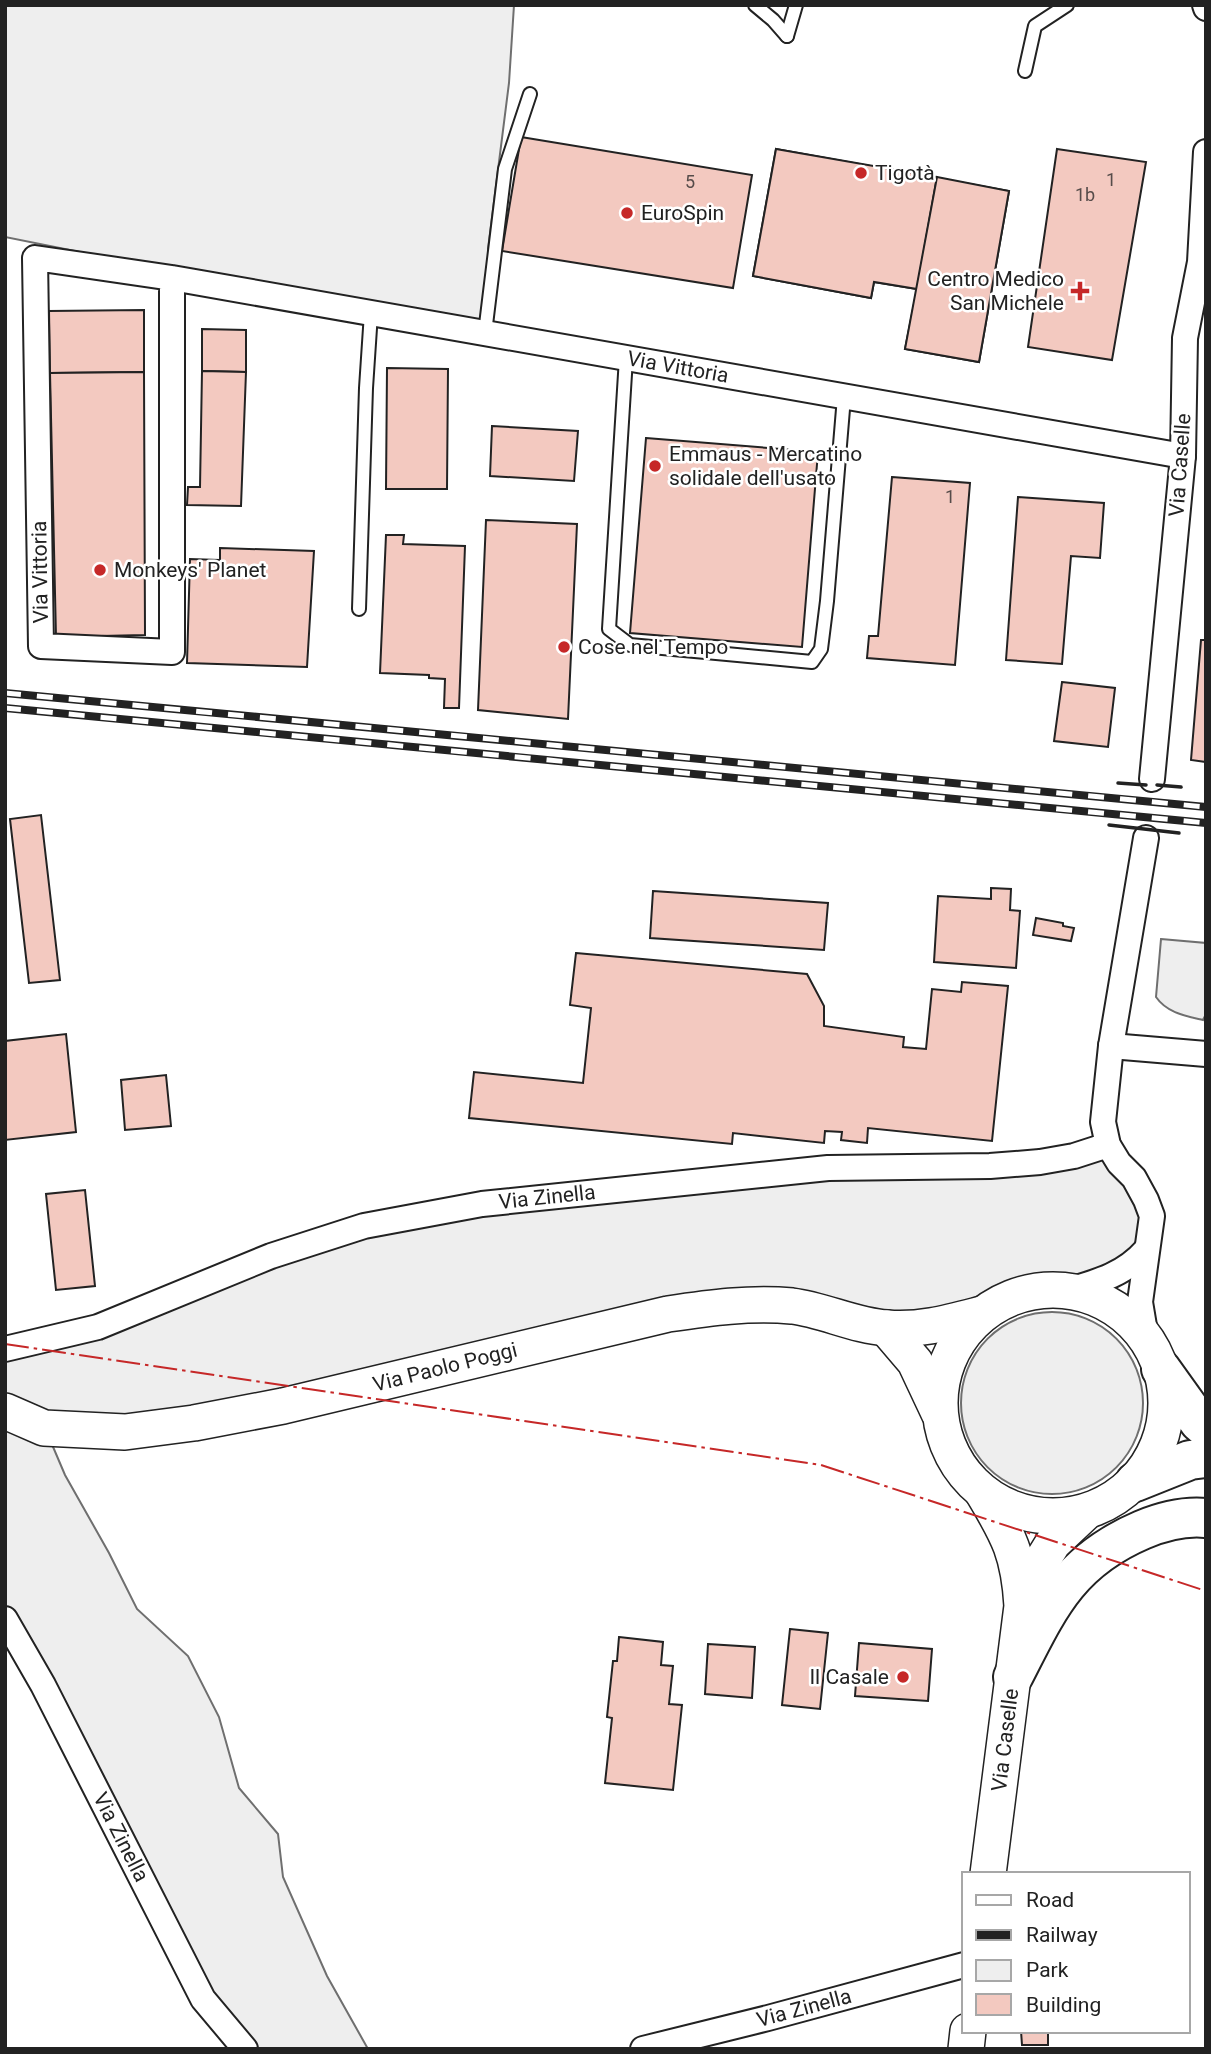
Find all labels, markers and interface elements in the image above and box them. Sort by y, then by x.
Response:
place label: Tigotà [875,161,935,185]
marker: Tigotà [853,165,869,181]
house number: 1 [1106,169,1116,190]
house number: 5 [685,171,695,192]
house number: 1b [1075,184,1095,205]
place label: EuroSpin [641,201,724,225]
marker: EuroSpin [619,205,635,221]
place label: Centro Medico San Michele [927,267,1064,315]
marker: Centro Medico San Michele [1070,281,1090,301]
street label: Via Vittoria [625,346,731,388]
street label: Via Caselle [1164,413,1196,517]
place label: Emmaus - Mercatino solidale dell'usato [669,442,862,490]
marker: Emmaus - Mercatino solidale dell'usato [647,458,663,474]
house number: 1 [945,486,955,507]
street label: Via Vittoria [27,520,53,624]
place label: Monkeys' Planet [114,558,267,582]
marker: Monkeys' Planet [92,562,108,578]
place label: Cose nel Tempo [578,635,728,659]
marker: Cose nel Tempo [556,639,572,655]
street label: Via Zinella [497,1180,597,1214]
street label: Via Paolo Poggi [370,1337,520,1397]
place label: Il Casale [809,1665,889,1689]
marker: Il Casale [895,1669,911,1685]
street label: Via Caselle [987,1687,1023,1793]
street label: Via Zinella [88,1788,154,1886]
legend [962,1872,1190,2033]
text: Road [1026,1888,1074,1912]
text: Railway [1026,1923,1098,1947]
text: Park [1026,1958,1069,1982]
street label: Via Zinella [754,1984,854,2032]
text: Building [1026,1993,1101,2017]

